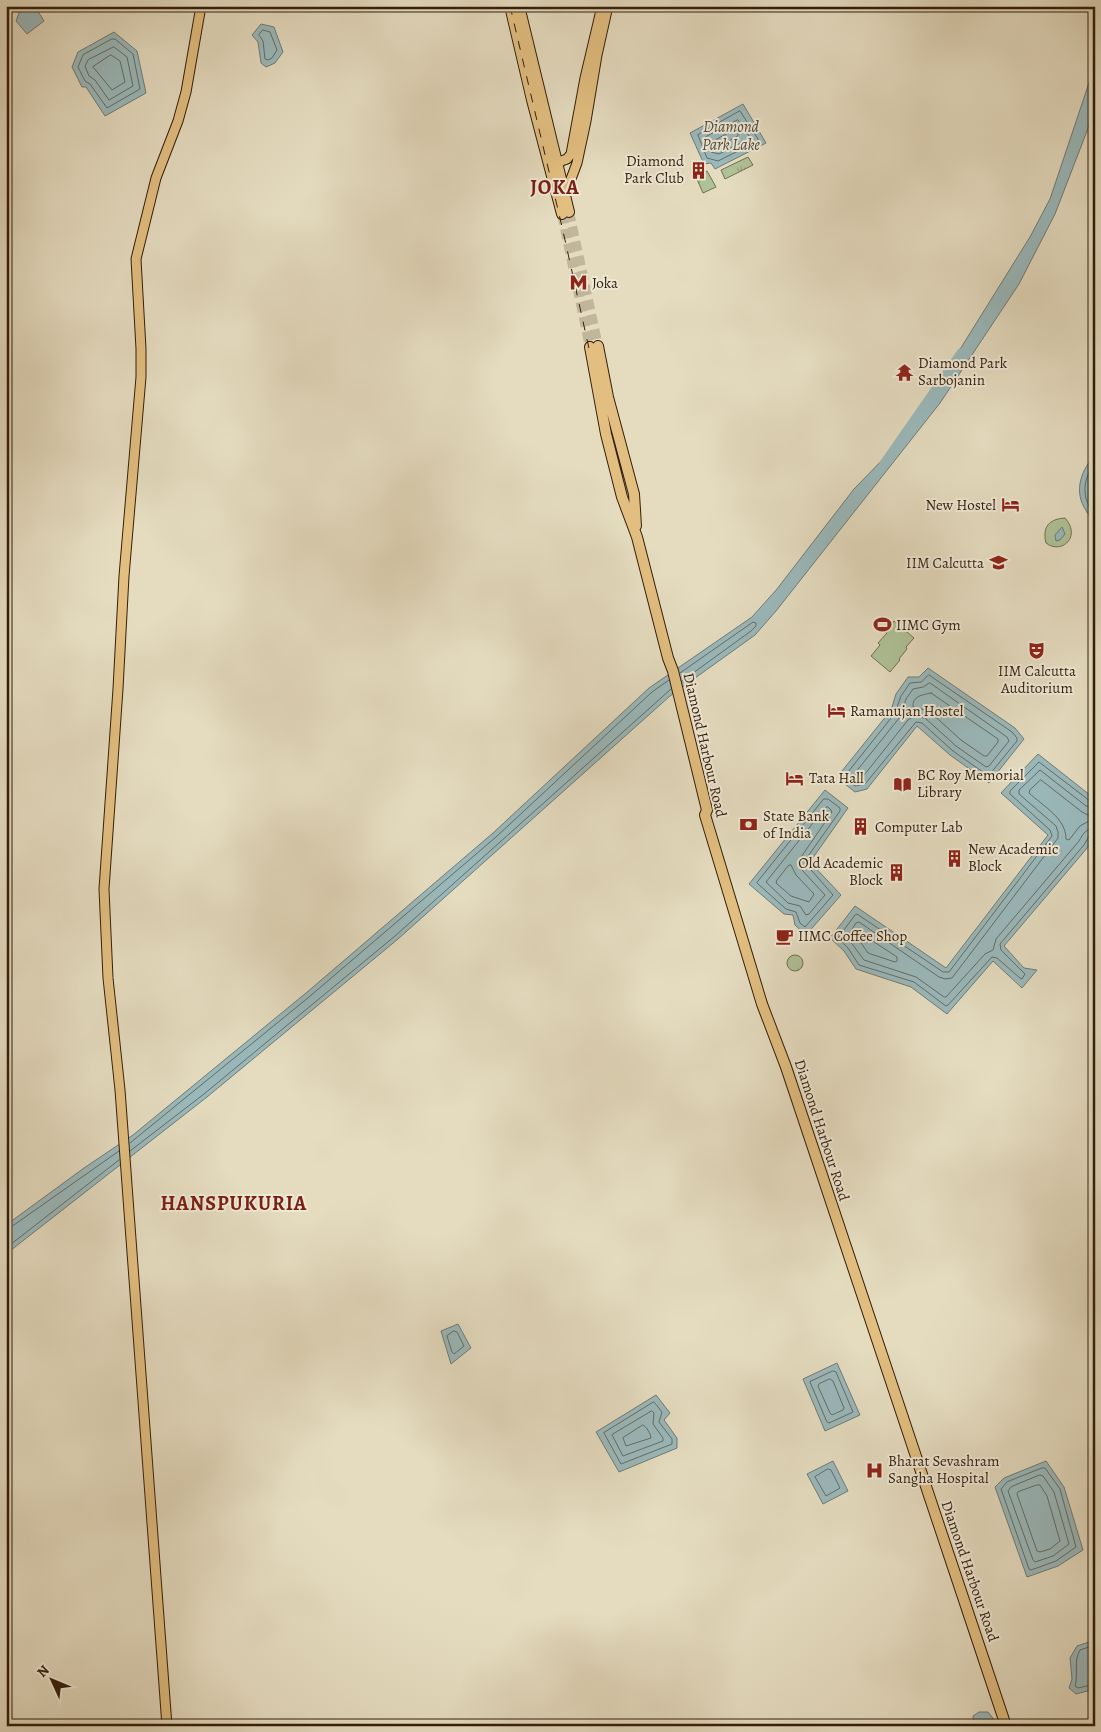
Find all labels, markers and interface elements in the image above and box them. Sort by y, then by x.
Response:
water label: Diamond Park Lake [702,116,760,156]
place label: Diamond Park Club [624,151,685,188]
building icon: Diamond Park Club [688,160,708,180]
district label: JOKA [530,174,580,201]
metro station icon: Joka [568,273,588,293]
place label: Joka [592,273,618,293]
place label: Diamond Park Sarbojanin [918,353,1008,390]
temple icon: Diamond Park Sarbojanin [894,362,914,382]
place label: New Hostel [925,495,996,515]
hotel icon: New Hostel [1000,495,1020,515]
place label: IIM Calcutta [906,553,984,573]
school or university icon: IIM Calcutta [988,553,1008,573]
sports icon: IIMC Gym [872,615,892,635]
place label: IIMC Gym [896,615,961,635]
theatre icon: IIM Calcutta Auditorium [1027,640,1047,660]
place label: IIM Calcutta Auditorium [998,661,1076,698]
street label: Diamond Harbour Road [679,671,732,820]
hotel icon: Ramanujan Hostel [826,701,846,721]
place label: Ramanujan Hostel [850,701,964,721]
place label: BC Roy Memorial Library [917,765,1024,802]
hotel icon: Tata Hall [785,768,805,788]
place label: Tata Hall [809,768,864,788]
library icon: BC Roy Memorial Library [893,774,913,794]
place label: State Bank of India [763,806,830,843]
bank icon: State Bank of India [739,815,759,835]
building icon: Computer Lab [851,817,871,837]
place label: Computer Lab [875,817,963,837]
place label: New Academic Block [968,839,1058,876]
building icon: New Academic Block [944,848,964,868]
place label: Old Academic Block [798,853,884,890]
building icon: Old Academic Block [887,862,907,882]
cafe icon: IIMC Coffee Shop [774,926,794,946]
place label: IIMC Coffee Shop [798,926,907,946]
street label: Diamond Harbour Road [790,1057,855,1204]
district label: HANSPUKURIA [161,1190,307,1217]
place label: Bharat Sevashram Sangha Hospital [888,1451,1000,1488]
hospital icon: Bharat Sevashram Sangha Hospital [864,1460,884,1480]
street label: Diamond Harbour Road [936,1498,1004,1645]
north arrow [28,1654,78,1704]
text: N [33,1661,53,1682]

